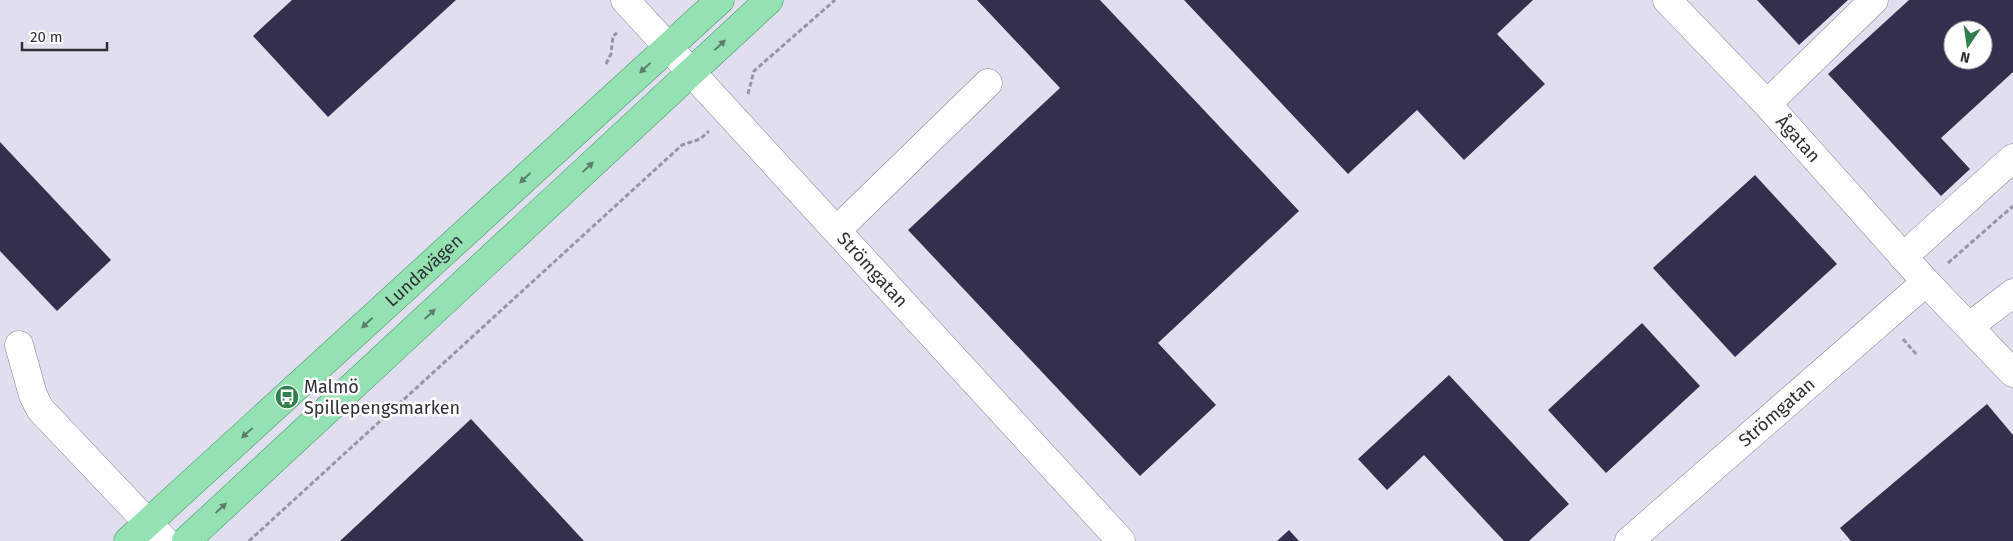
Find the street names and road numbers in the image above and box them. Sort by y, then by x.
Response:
street label: Ågatan [1771,110,1825,167]
street label: Strömgatan [832,228,912,312]
street label: Lundavägen [381,229,467,312]
street label: Strömgatan [1734,373,1819,451]

